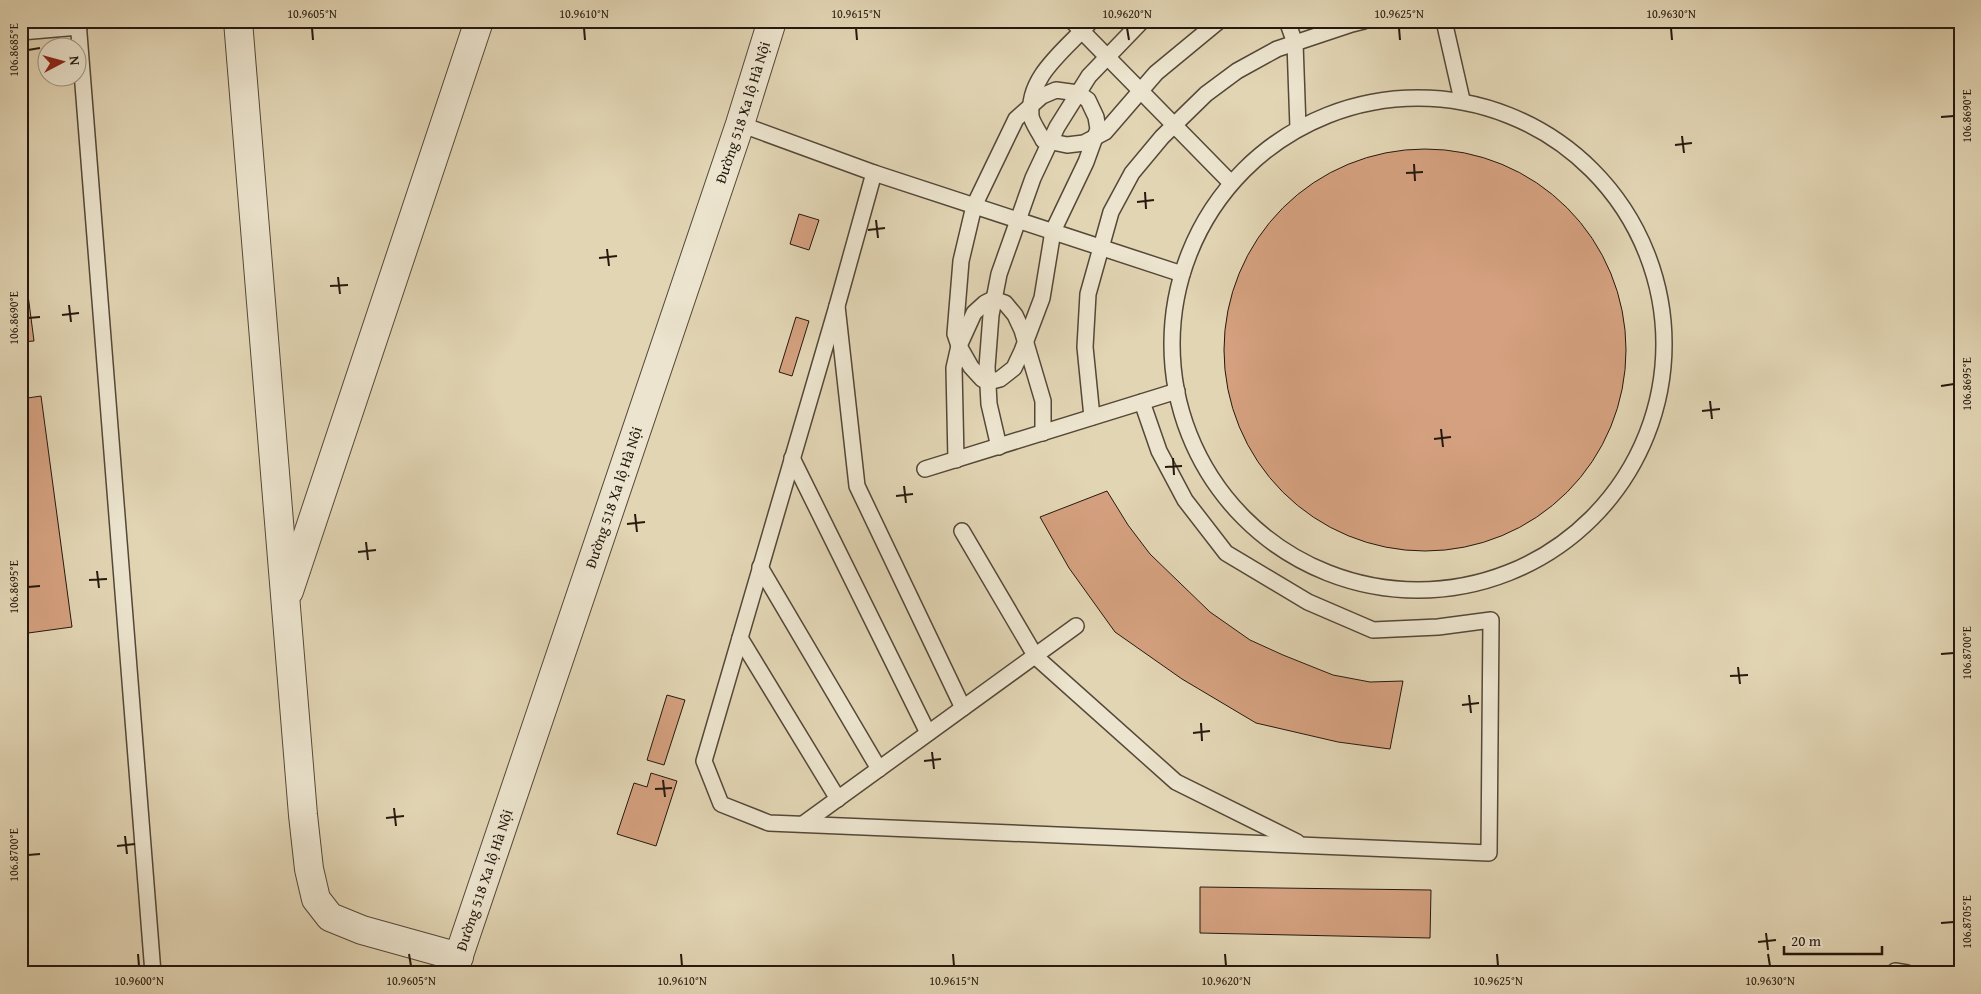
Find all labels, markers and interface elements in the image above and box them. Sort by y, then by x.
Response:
text: 10.9605°N [287,5,337,22]
text: 10.9610°N [559,5,609,22]
text: 10.9615°N [831,5,881,22]
text: 10.9620°N [1102,5,1152,22]
text: 10.9625°N [1374,5,1424,22]
text: 10.9630°N [1646,5,1696,22]
text: 106.8685°E [5,23,22,77]
north arrow [38,38,88,88]
street label: Đường 518 Xa lộ Hà Nội [710,39,775,186]
text: N [64,55,85,67]
text: 106.8690°E [1958,89,1975,143]
text: 106.8690°E [5,291,22,345]
text: 106.8695°E [1958,357,1975,411]
street label: Đường 518 Xa lộ Hà Nội [580,424,647,571]
text: 106.8695°E [5,560,22,614]
text: 106.8700°E [1958,626,1975,680]
street label: Đường 518 Xa lộ Hà Nội [450,806,518,954]
text: 106.8700°E [5,828,22,882]
text: 106.8705°E [1958,895,1975,949]
scale bar [1784,924,1881,956]
text: 20 m [1791,930,1822,951]
text: 10.9600°N [114,972,164,989]
text: 10.9605°N [386,972,436,989]
text: 10.9610°N [657,972,707,989]
text: 10.9615°N [929,972,979,989]
text: 10.9620°N [1201,972,1251,989]
text: 10.9625°N [1473,972,1523,989]
text: 10.9630°N [1745,972,1795,989]

